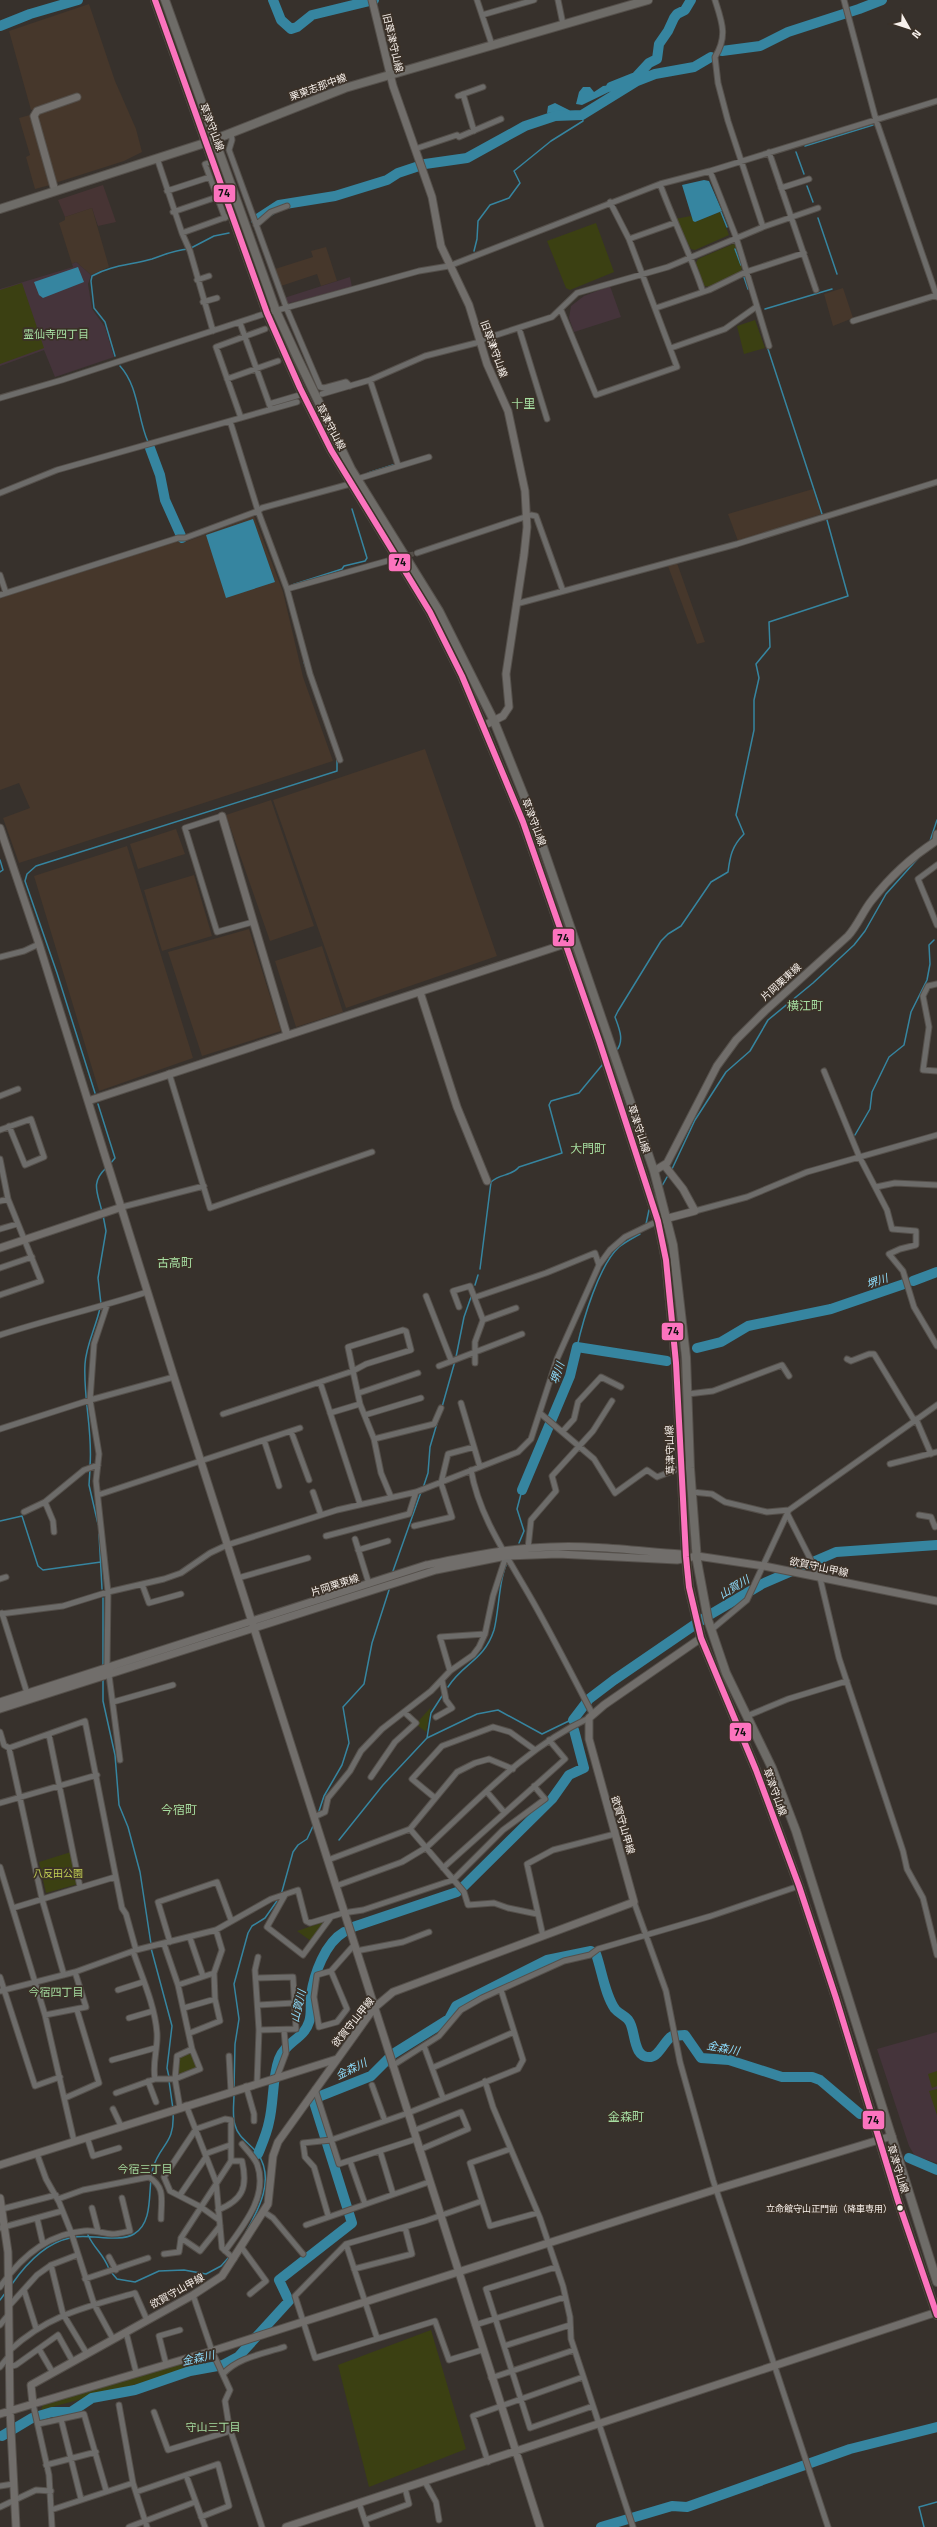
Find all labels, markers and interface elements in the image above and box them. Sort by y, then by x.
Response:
north arrow [889,8,929,48]
street label: 旧草津守山線 [379,12,407,74]
text: N [908,26,925,42]
street label: 栗東志那中線 [287,70,349,104]
street label: 草津守山線 [196,101,228,153]
line badge: 74 [213,184,236,203]
text: 74 [218,185,230,201]
street label: 旧草津守山線 [477,318,511,380]
district label: 霊仙寺四丁目 [23,326,89,342]
district label: 十里 [511,394,535,413]
street label: 草津守山線 [313,401,349,453]
line badge: 74 [388,553,411,572]
text: 74 [394,554,406,570]
street label: 草津守山線 [518,796,550,848]
line badge: 74 [552,928,575,947]
text: 74 [557,930,569,946]
street label: 片岡栗東線 [757,960,805,1004]
district label: 横江町 [787,996,823,1015]
street label: 草津守山線 [624,1103,654,1155]
district label: 大門町 [570,1139,606,1158]
district label: 古高町 [157,1253,193,1272]
water label: 堺川 [864,1270,891,1292]
line badge: 74 [661,1322,684,1341]
text: 74 [667,1323,679,1339]
water label: 堺川 [546,1359,568,1386]
street label: 草津守山線 [662,1425,678,1475]
street label: 欲賀守山甲線 [788,1553,850,1581]
street label: 片岡栗東線 [309,1570,361,1600]
water label: 山賀川 [716,1571,753,1602]
line badge: 74 [729,1722,752,1742]
text: 74 [734,1724,746,1740]
street label: 草津守山線 [759,1766,791,1818]
street label: 欲賀守山甲線 [608,1794,638,1856]
district label: 今宿町 [161,1800,197,1819]
park label: 八反田公園 [33,1866,83,1881]
district label: 今宿四丁目 [29,1984,84,2000]
water label: 山賀川 [286,1987,310,2024]
street label: 欲賀守山甲線 [328,1994,378,2050]
water label: 金森川 [705,2037,742,2059]
water label: 金森川 [333,2054,370,2083]
district label: 金森町 [608,2107,644,2126]
line badge: 74 [862,2110,885,2130]
text: 74 [867,2112,879,2128]
street label: 草津守山線 [884,2143,912,2195]
district label: 今宿三丁目 [118,2161,173,2177]
place label: 立命館守山正門前（降車専用） [766,2202,892,2215]
marker: 立命館守山正門前（降車専用） [895,2203,905,2213]
street label: 欲賀守山甲線 [147,2270,207,2312]
water label: 金森川 [180,2347,217,2369]
district label: 守山三丁目 [186,2419,241,2435]

